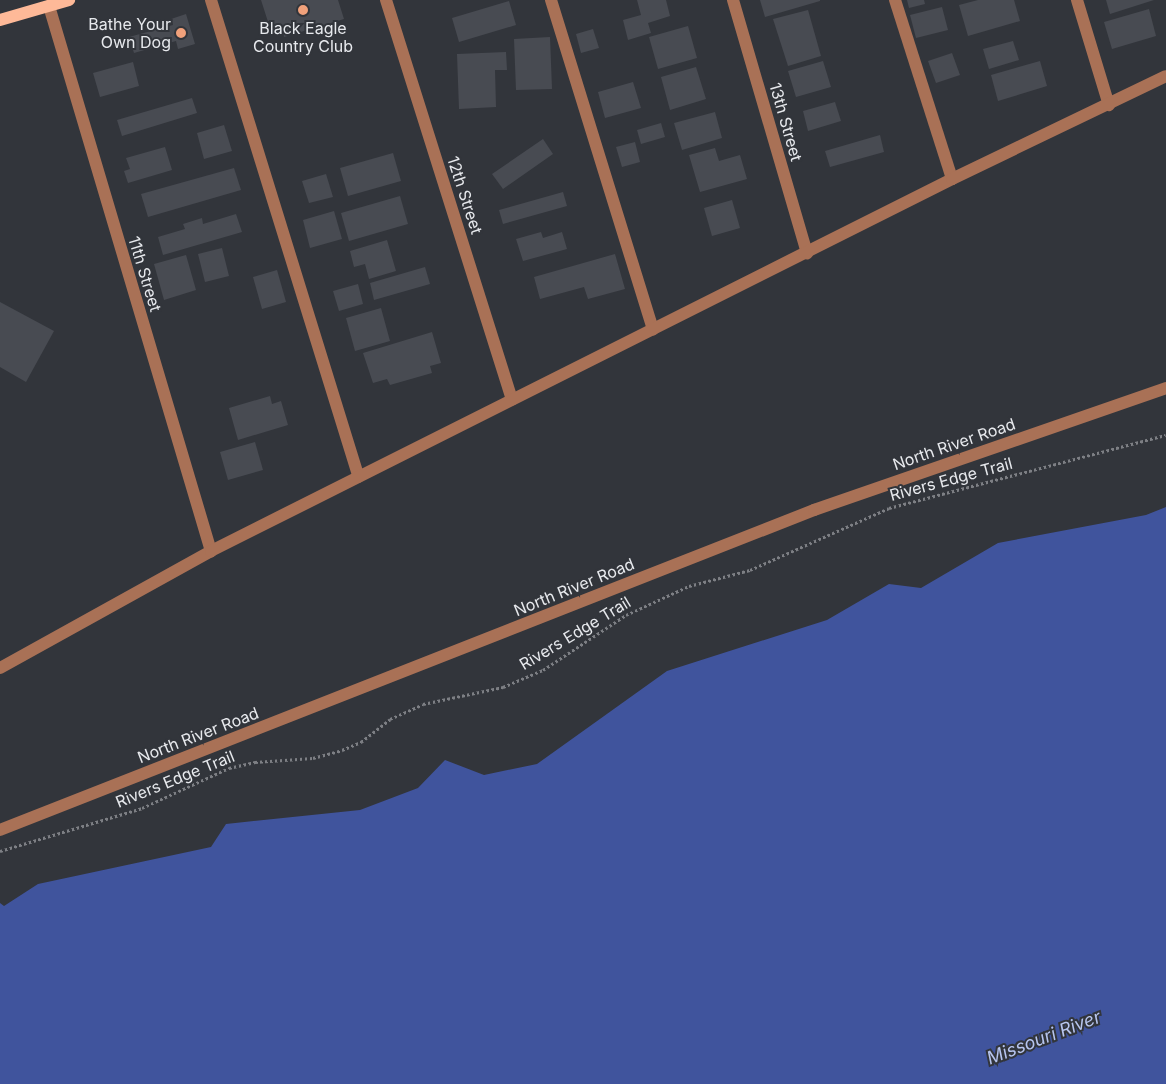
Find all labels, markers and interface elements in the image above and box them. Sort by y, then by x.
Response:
marker: Black Eagle Country Club [297,4,309,16]
place label: Bathe Your Own Dog [88,14,171,52]
place label: Black Eagle Country Club [253,18,353,56]
marker: Bathe Your Own Dog [175,27,187,39]
street label: 13th Street [766,81,806,163]
street label: 12th Street [443,154,487,236]
street label: 11th Street [124,234,166,314]
street label: North River Road [890,414,1018,474]
street label: Rivers Edge Trail [887,453,1015,505]
street label: North River Road [511,554,637,620]
street label: Rivers Edge Trail [516,592,634,674]
street label: North River Road [135,703,261,767]
street label: Rivers Edge Trail [113,746,237,812]
water label: Missouri River [984,1006,1104,1070]

